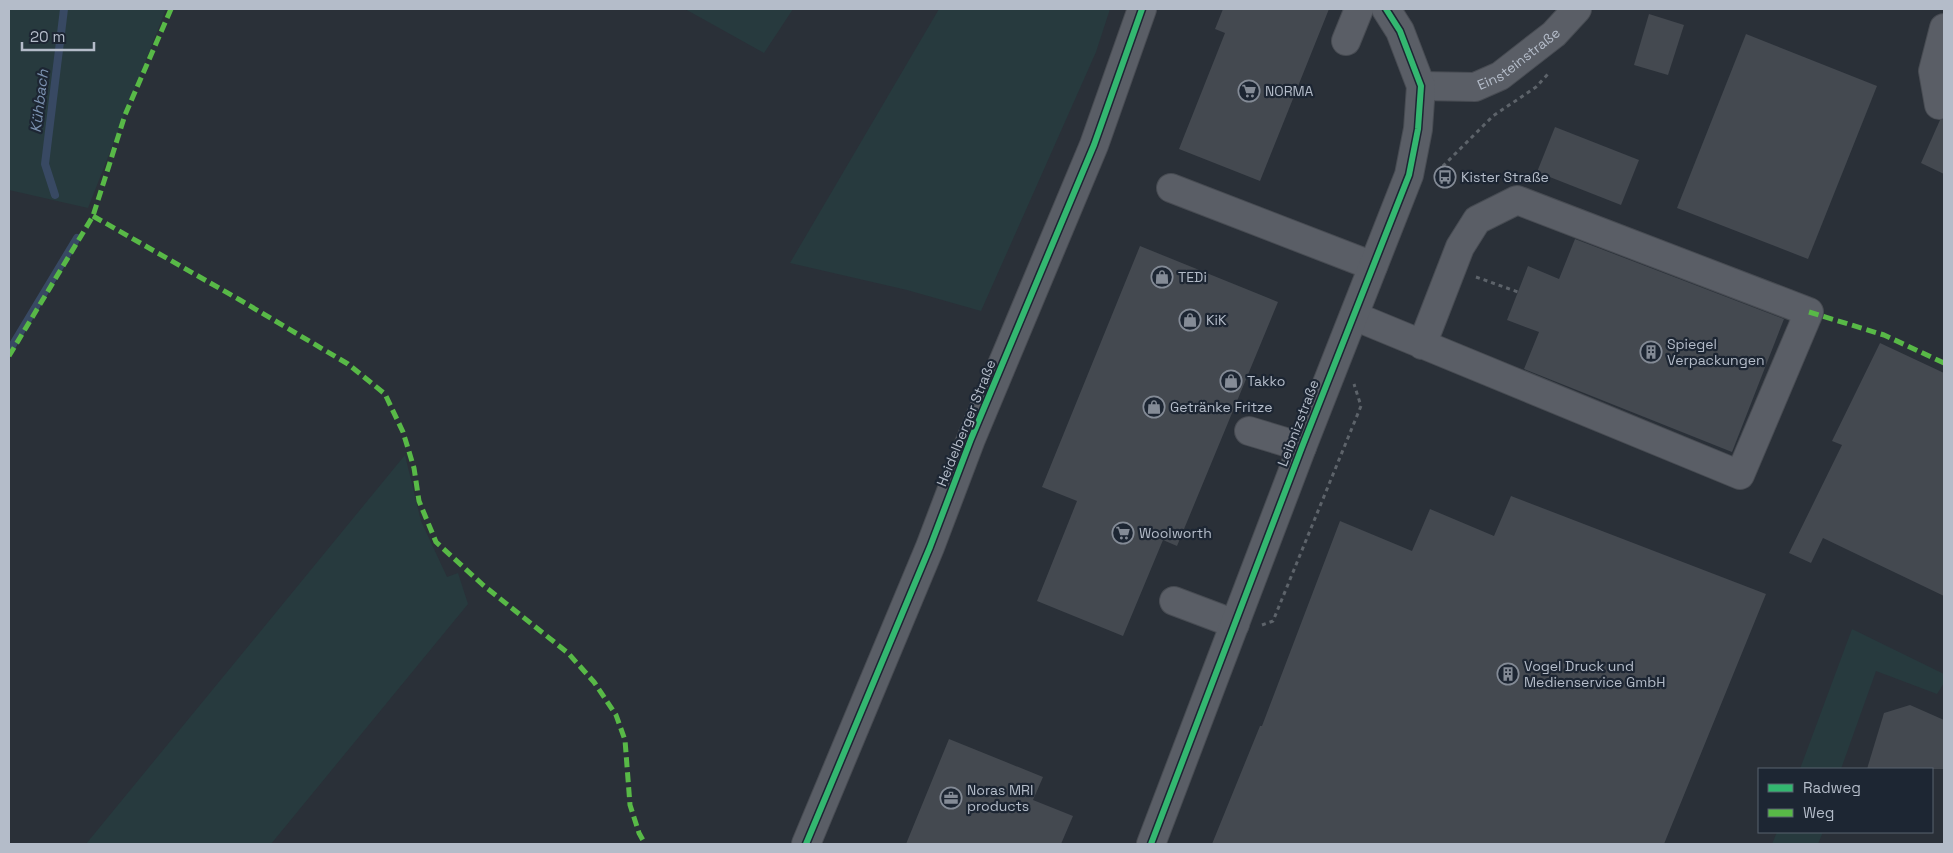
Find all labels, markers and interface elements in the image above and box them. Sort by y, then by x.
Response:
scale bar [22,20,95,52]
street label: Einsteinstraße [1474,24,1564,94]
text: 20 m [30,27,65,46]
water label: Kühbach [26,67,52,134]
supermarket icon: NORMA [1237,79,1261,103]
place label: NORMA [1265,82,1314,100]
bus stop icon: Kister Straße [1433,165,1457,189]
place label: Kister Straße [1461,168,1549,186]
shop icon: TEDi [1150,265,1174,289]
place label: TEDi [1178,268,1207,286]
shop icon: KiK [1178,308,1202,332]
place label: KiK [1206,311,1227,329]
place label: Spiegel Verpackungen [1667,335,1765,369]
building icon: Spiegel Verpackungen [1639,340,1663,364]
street label: Heidelberger Straße [932,357,1000,489]
shop icon: Takko [1219,369,1243,393]
place label: Takko [1247,372,1285,390]
street label: Leibnizstraße [1273,377,1323,469]
shop icon: Getränke Fritze [1142,395,1166,419]
place label: Getränke Fritze [1170,398,1272,416]
supermarket icon: Woolworth [1111,521,1135,545]
place label: Woolworth [1139,524,1212,542]
place label: Vogel Druck und Medienservice GmbH [1524,657,1665,691]
building icon: Vogel Druck und Medienservice GmbH [1496,662,1520,686]
legend [1758,768,1933,833]
text: Radweg [1803,778,1861,797]
place label: Noras MRI products [967,781,1033,815]
office icon: Noras MRI products [939,786,963,810]
text: Weg [1803,803,1834,822]

